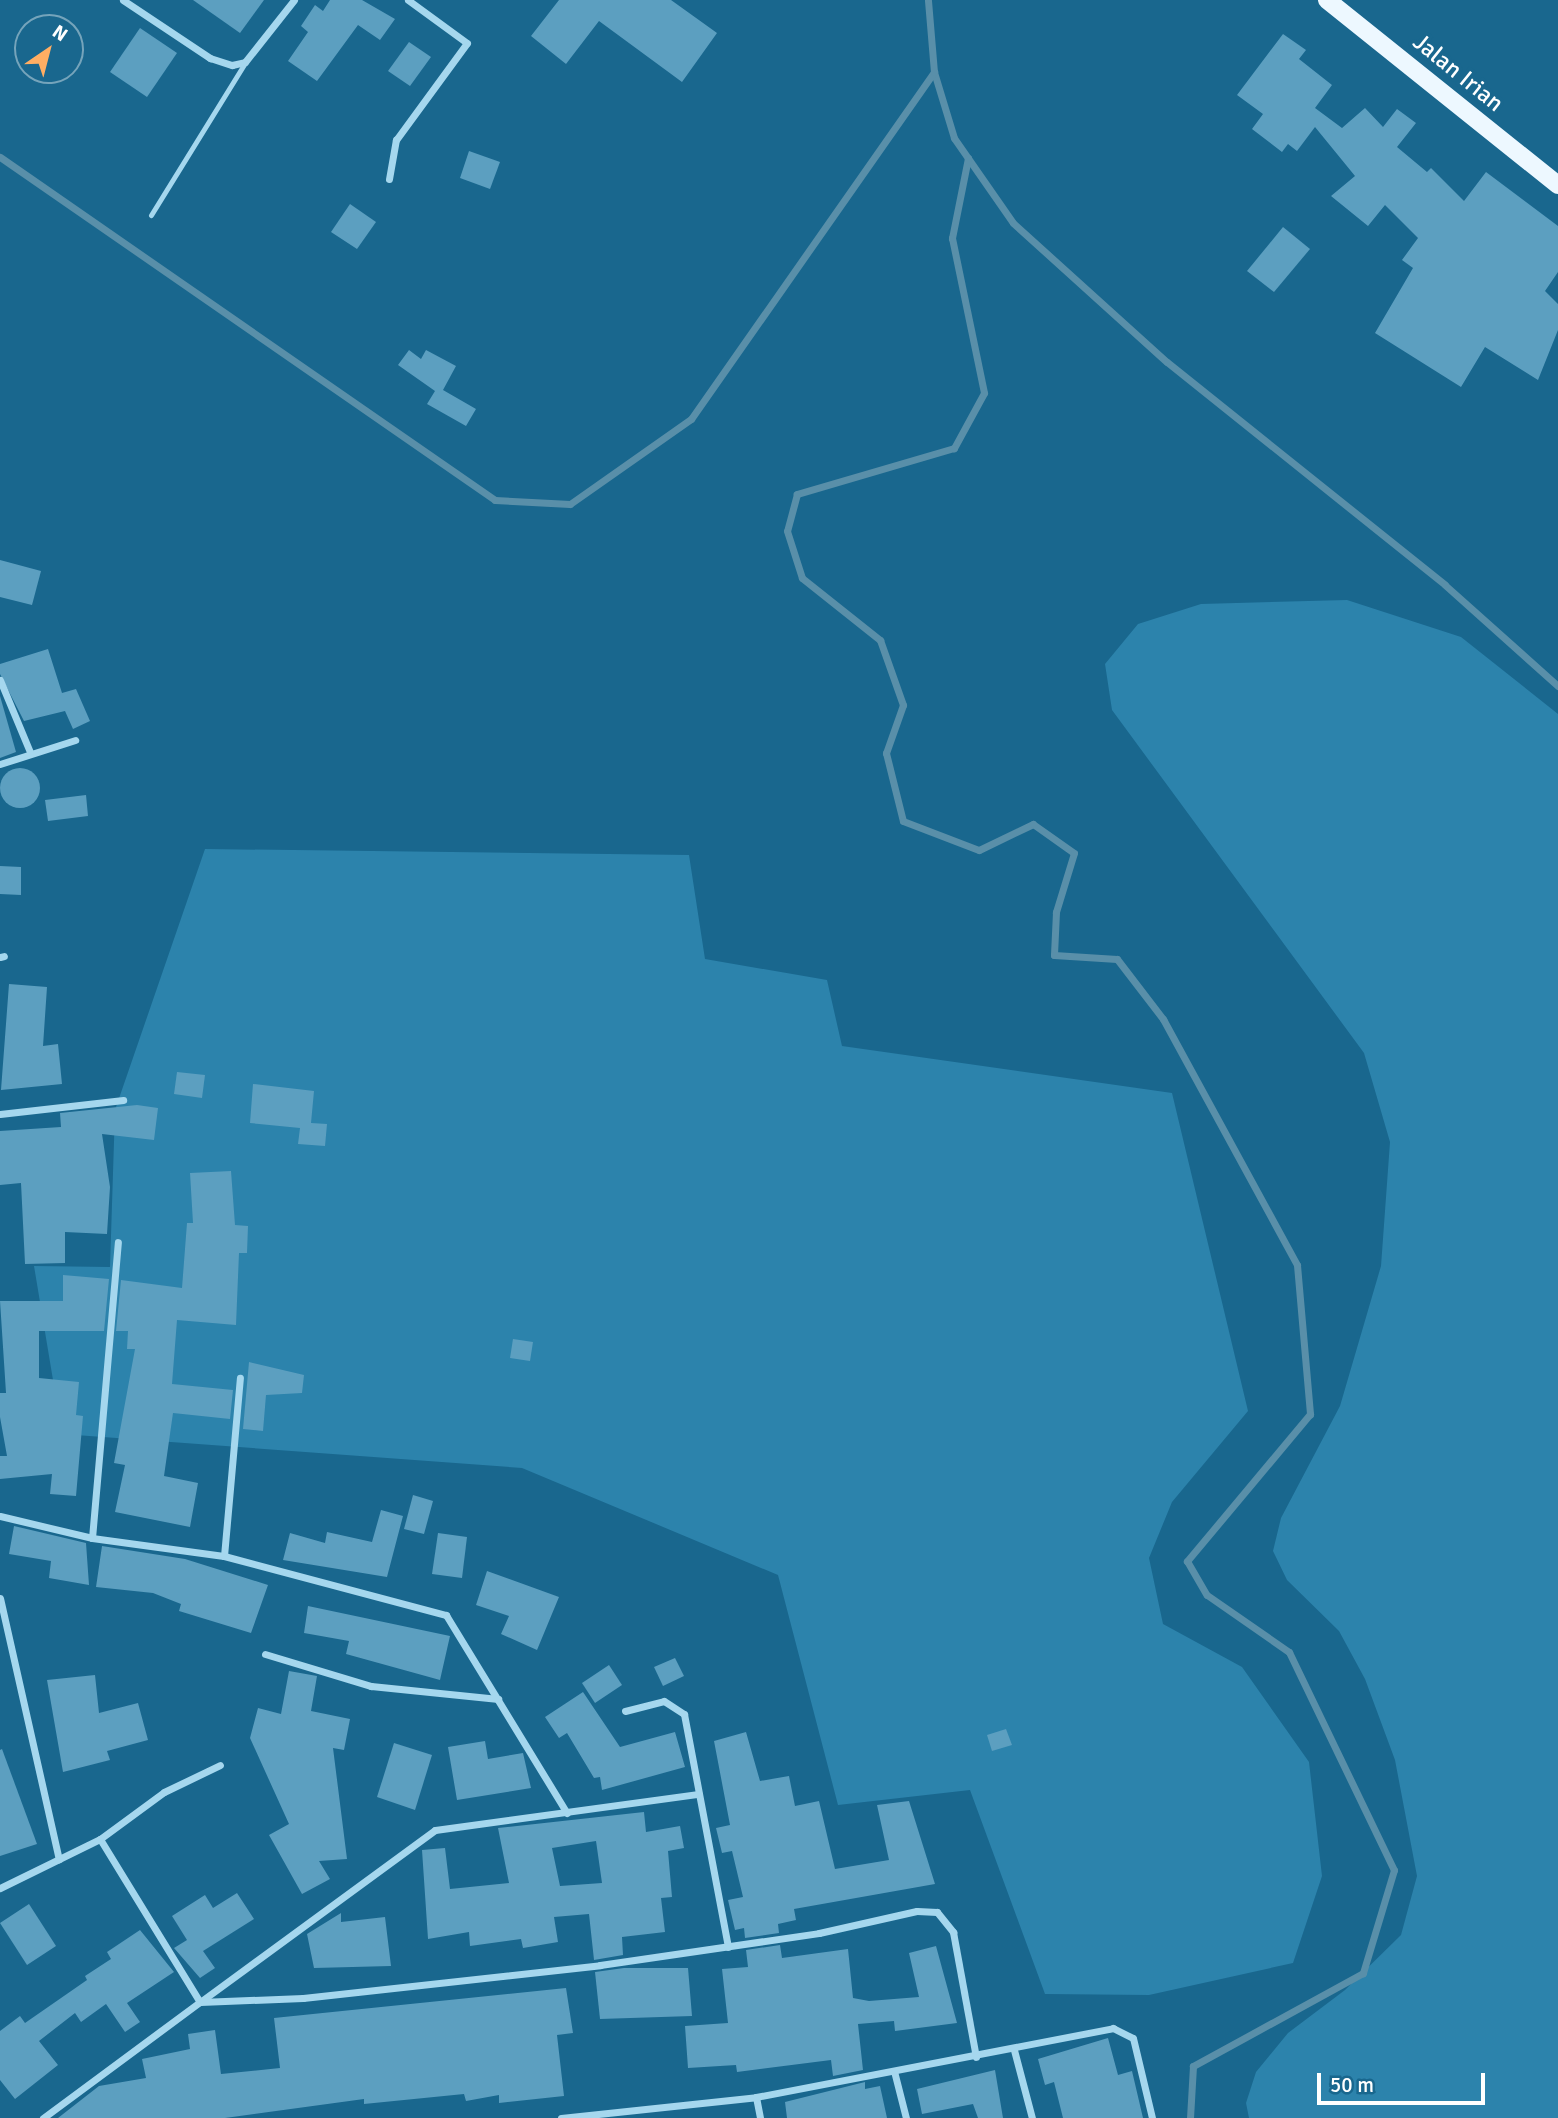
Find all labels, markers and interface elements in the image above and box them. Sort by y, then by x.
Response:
north arrow [14,14,84,84]
text: N [48,20,72,47]
street label: Jalan Irian [1407,28,1509,118]
scale bar [1320,2058,1488,2102]
text: 50 m [1330,2072,1374,2098]

